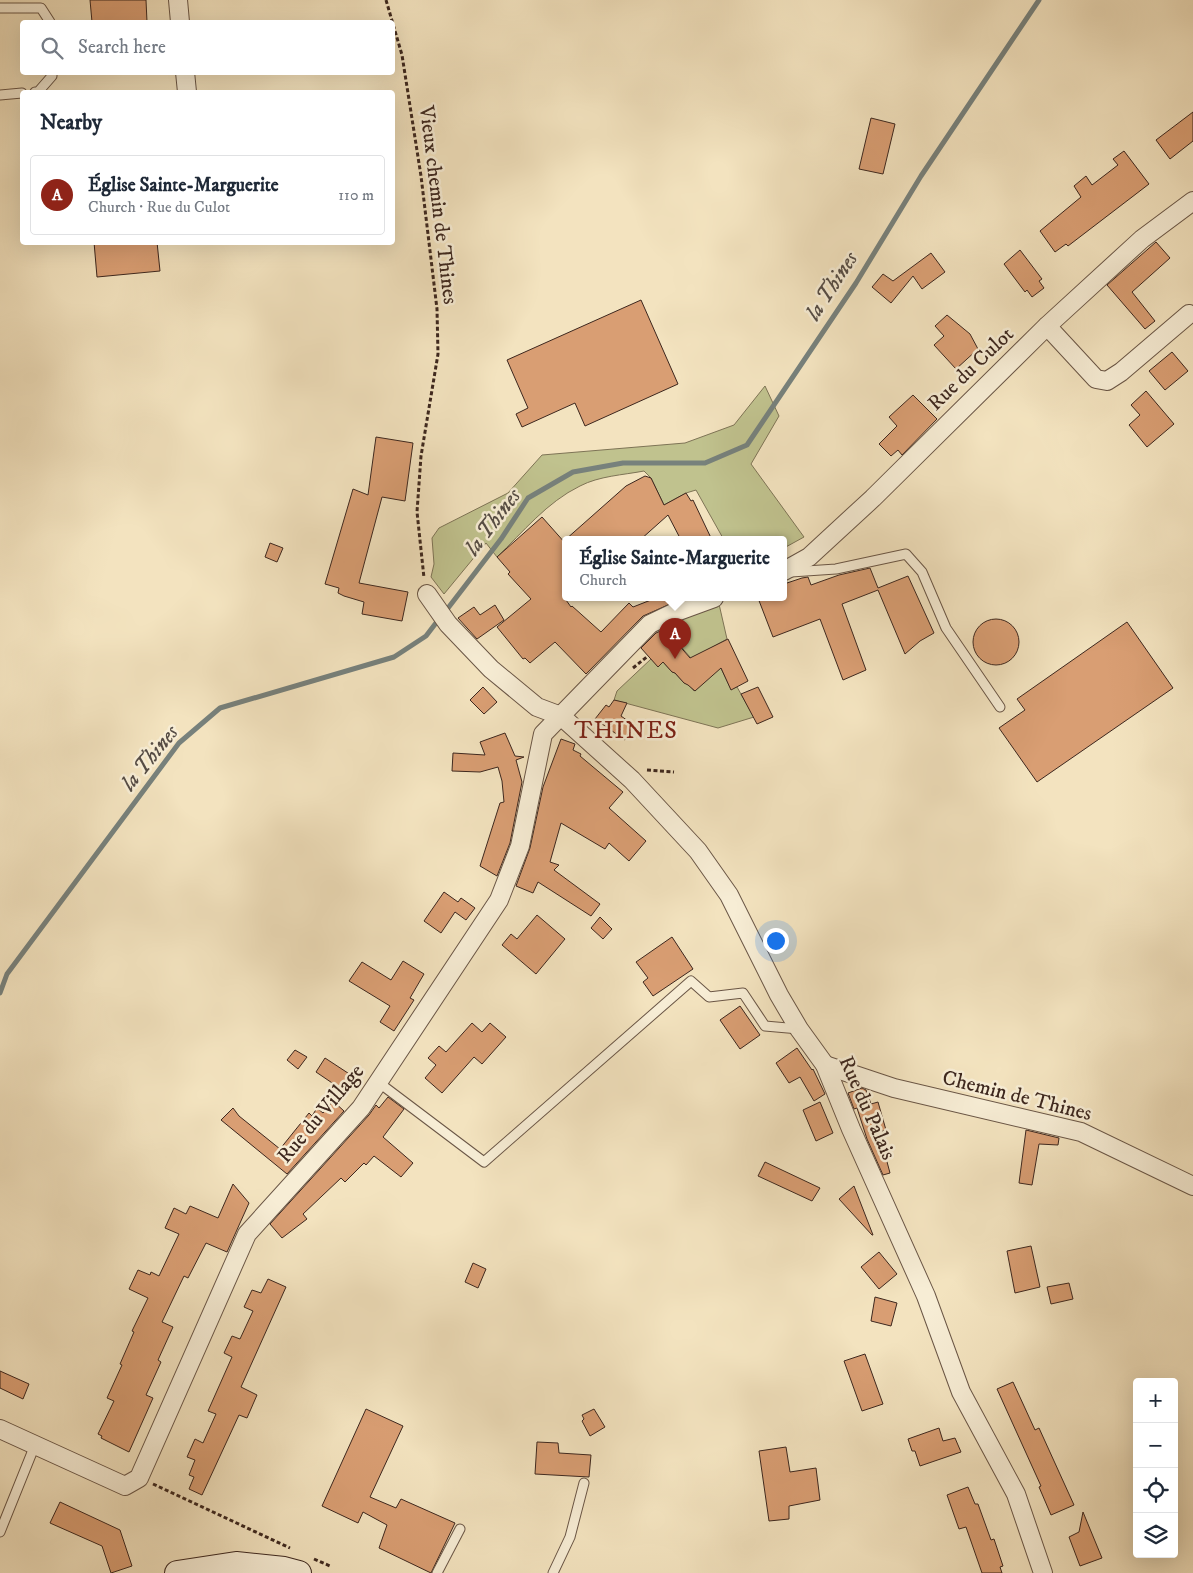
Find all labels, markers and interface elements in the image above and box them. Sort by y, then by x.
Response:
search box [20,20,395,75]
icon: search [38,34,66,62]
text: Search here [78,36,166,59]
street label: Vieux chemin de Thines [413,103,463,306]
text: Nearby [40,110,102,136]
text: Église Sainte-Marguerite [88,174,279,197]
text: A [52,185,62,205]
text: 110 m [338,185,374,205]
text: Church · Rue du Culot [88,197,230,217]
water label: la Thines [799,246,865,326]
street label: Rue du Culot [923,321,1020,416]
water label: la Thines [459,482,528,561]
popup [562,536,787,601]
text: Église Sainte-Marguerite [579,547,770,570]
text: Church [579,570,627,590]
pin: A [659,618,691,659]
district label: THINES [574,716,678,746]
water label: la Thines [115,719,185,797]
your location [763,928,789,954]
street label: Rue du Palais [833,1052,901,1164]
street label: Rue du Village [272,1059,370,1169]
street label: Chemin de Thines [940,1065,1094,1127]
map controls [1133,1378,1178,1558]
button: + [1133,1378,1178,1423]
button: − [1133,1423,1178,1468]
button: locate [1133,1468,1178,1513]
button: layers [1133,1513,1178,1558]

